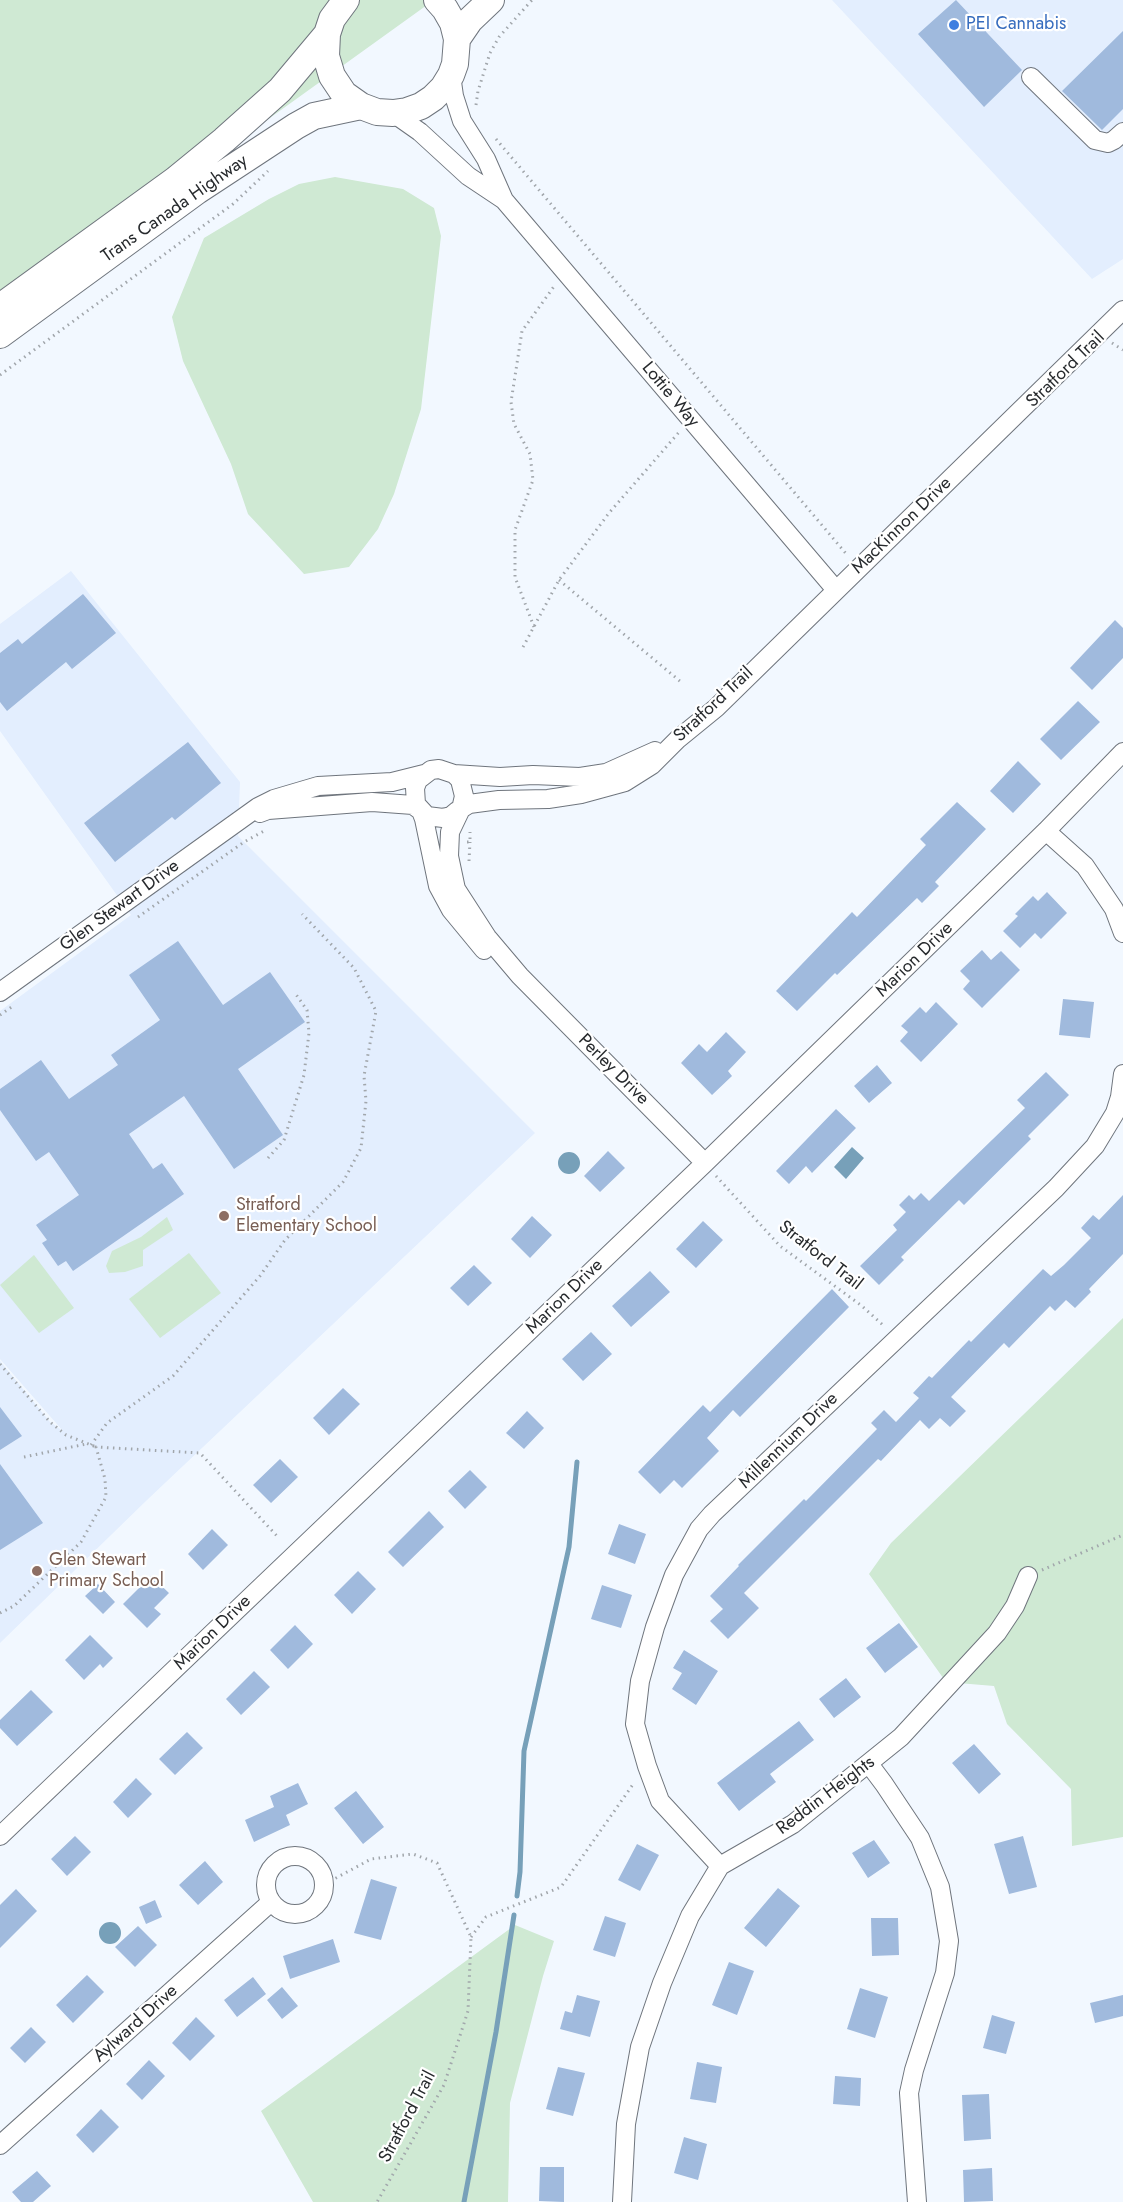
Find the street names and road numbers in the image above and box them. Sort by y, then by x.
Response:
street label: Trans Canada Highway [98,150,252,268]
street label: Stratford Trail [1022,327,1110,413]
street label: Lottie Way [637,358,703,432]
street label: MacKinnon Drive [848,473,956,579]
street label: Stratford Trail [670,663,758,747]
street label: Glen Stewart Drive [56,855,184,957]
street label: Marion Drive [872,918,958,1002]
street label: Perley Drive [573,1030,653,1110]
street label: Stratford Trail [774,1216,866,1296]
street label: Marion Drive [522,1255,608,1339]
street label: Millennium Drive [735,1388,843,1494]
street label: Marion Drive [170,1591,256,1675]
street label: Reddin Heights [773,1752,879,1840]
street label: Aylward Drive [89,1981,183,2067]
street label: Stratford Trail [375,2067,441,2167]

